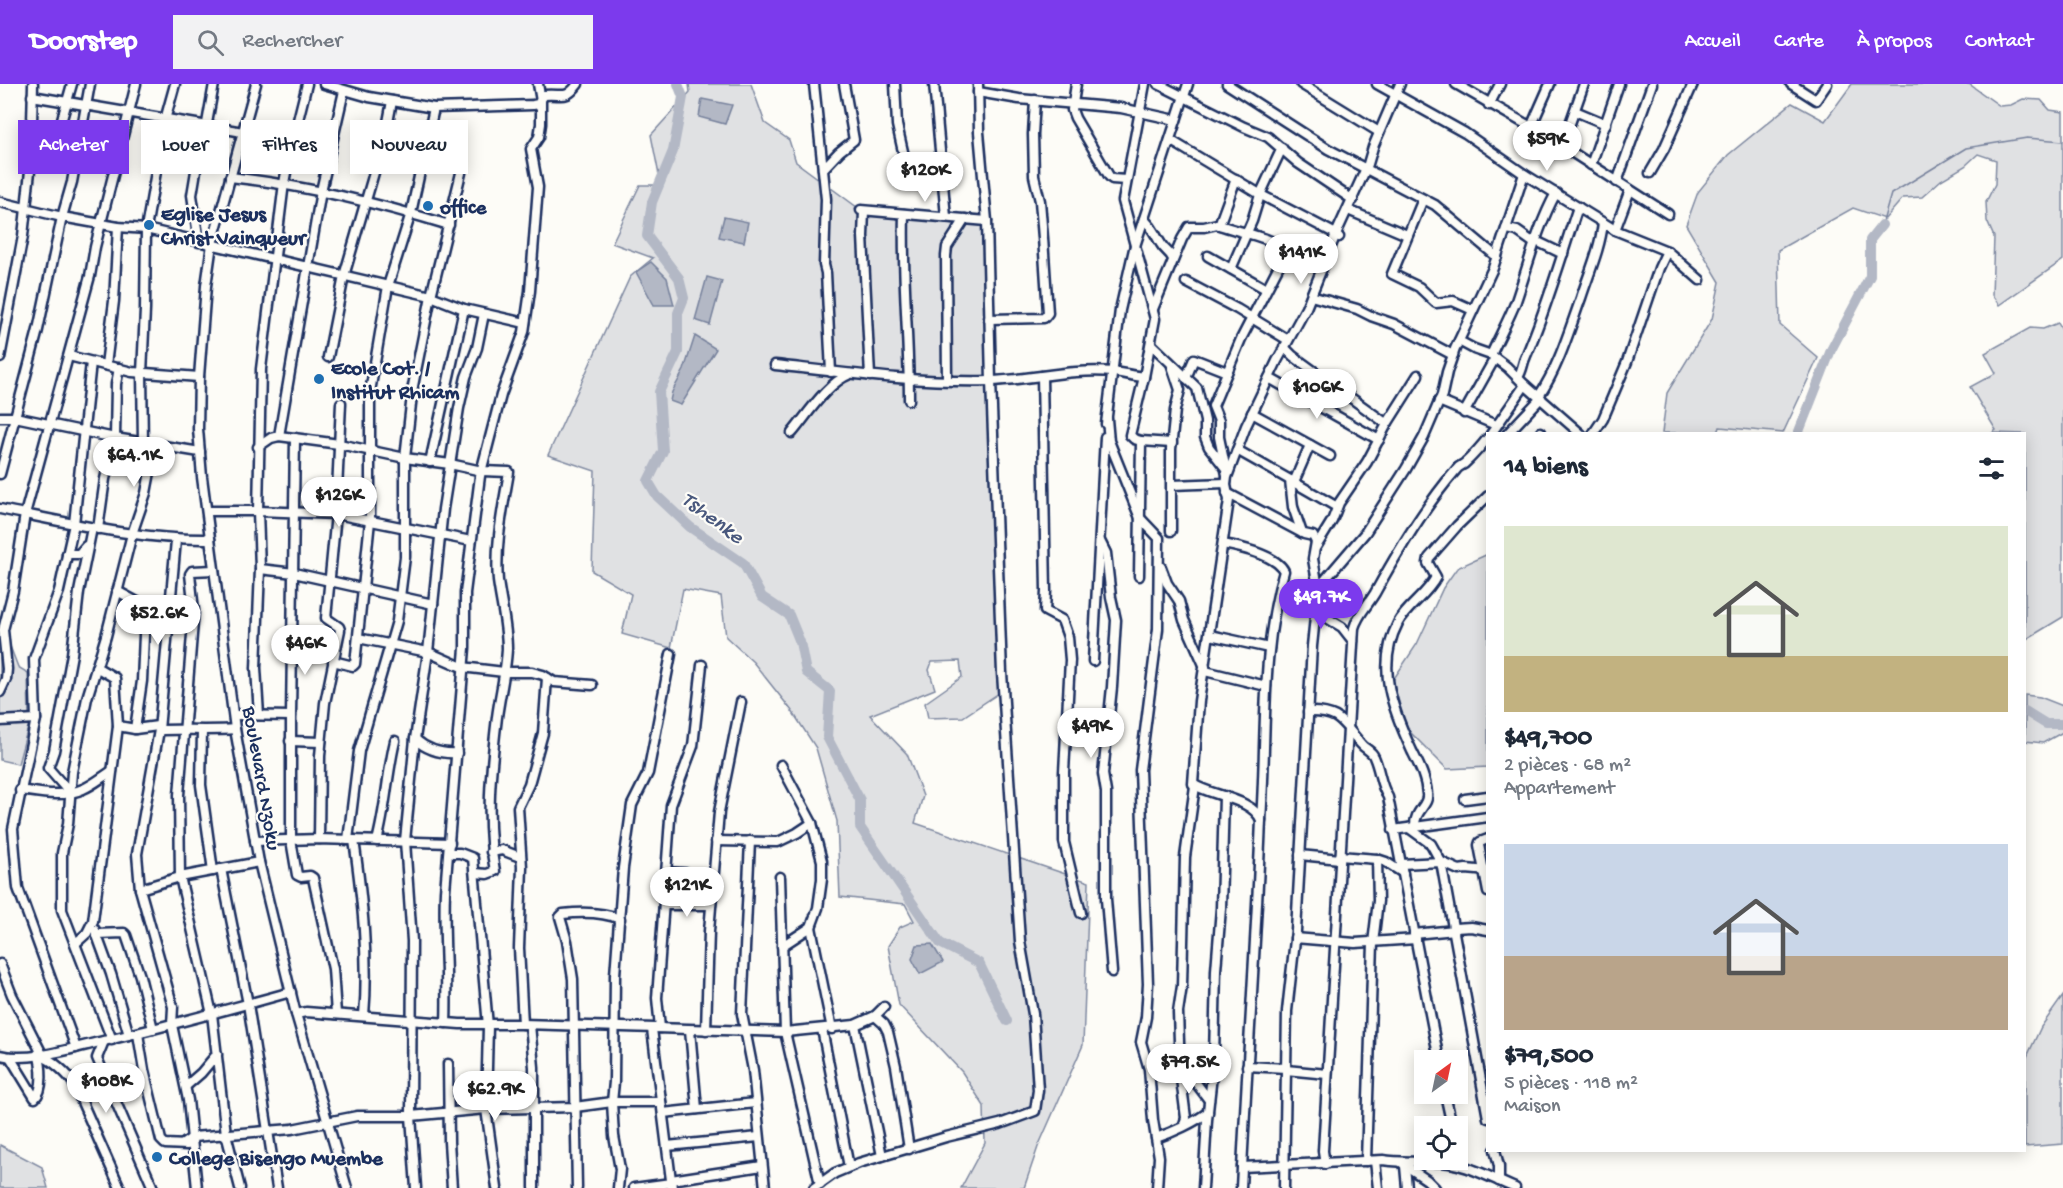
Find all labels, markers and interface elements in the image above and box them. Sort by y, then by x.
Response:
search box [173,15,593,69]
text: Doorstep [30,26,137,59]
icon: search [194,26,227,59]
text: Rechercher [242,29,342,55]
text: Accueil [1684,30,1741,55]
text: Carte [1774,30,1824,55]
text: À propos [1857,30,1932,55]
text: Contact [1965,30,2033,55]
chip: Acheter [18,120,129,174]
chip: Louer [141,120,229,174]
chip: Filtres [241,120,338,174]
chip: Nouveau [350,120,468,174]
pin: $59K [1511,121,1583,172]
text: $59K [1527,129,1567,152]
pin: $120K [883,152,967,203]
text: $120K [900,160,950,183]
place label: office [439,197,487,222]
marker: office [421,199,435,213]
place label: Eglise Jesus Christ Vainqueur [160,204,308,253]
marker: Eglise Jesus Christ Vainqueur [142,218,156,232]
pin: $141K [1259,234,1343,285]
text: $141K [1278,242,1324,265]
place label: Ecole Cot. / Institut Rhicam [331,358,459,407]
pin: $106K [1275,369,1359,420]
marker: Ecole Cot. / Institut Rhicam [312,372,326,386]
text: $106K [1292,377,1342,400]
pin: $64.1K [85,437,183,488]
text: $64.1K [107,445,161,468]
icon: filters [1975,452,2008,485]
text: 14 biens [1504,453,1588,484]
pin: $126K [297,477,381,528]
text: $126K [315,485,363,508]
water label: Tshenke [675,487,749,552]
icon: home [1702,565,1810,673]
pin: $49.7K [1272,579,1370,630]
text: $49.7K [1293,587,1349,610]
pin: $52.6K [109,595,207,646]
text: $52.6K [130,603,186,626]
pin: $46K [269,625,341,676]
text: $46K [285,633,325,656]
street label: Boulevard Nzoku [234,704,285,853]
pin: $49K [1055,708,1127,759]
text: $49K [1071,716,1111,739]
text: $49,700 [1504,724,1592,755]
text: 2 pièces · 68 m² [1504,755,1631,778]
text: Appartement [1504,778,1614,801]
pin: $121K [645,867,729,918]
text: $121K [664,875,710,898]
icon: home [1702,883,1810,991]
text: $79,500 [1504,1042,1594,1073]
pin: $79.5K [1140,1044,1238,1095]
north arrow [1414,1050,1468,1104]
map controls [1414,1050,1468,1170]
text: $79.5K [1160,1052,1218,1075]
pin: $108K [64,1063,148,1114]
text: $108K [81,1071,131,1094]
pin: $62.9K [446,1071,544,1122]
text: 5 pièces · 118 m² [1504,1073,1638,1096]
text: $62.9K [467,1079,523,1102]
text: Maison [1504,1096,1561,1119]
button: locate [1414,1116,1468,1170]
place label: College Bisengo Muembe [168,1148,384,1173]
marker: College Bisengo Muembe [150,1150,164,1164]

